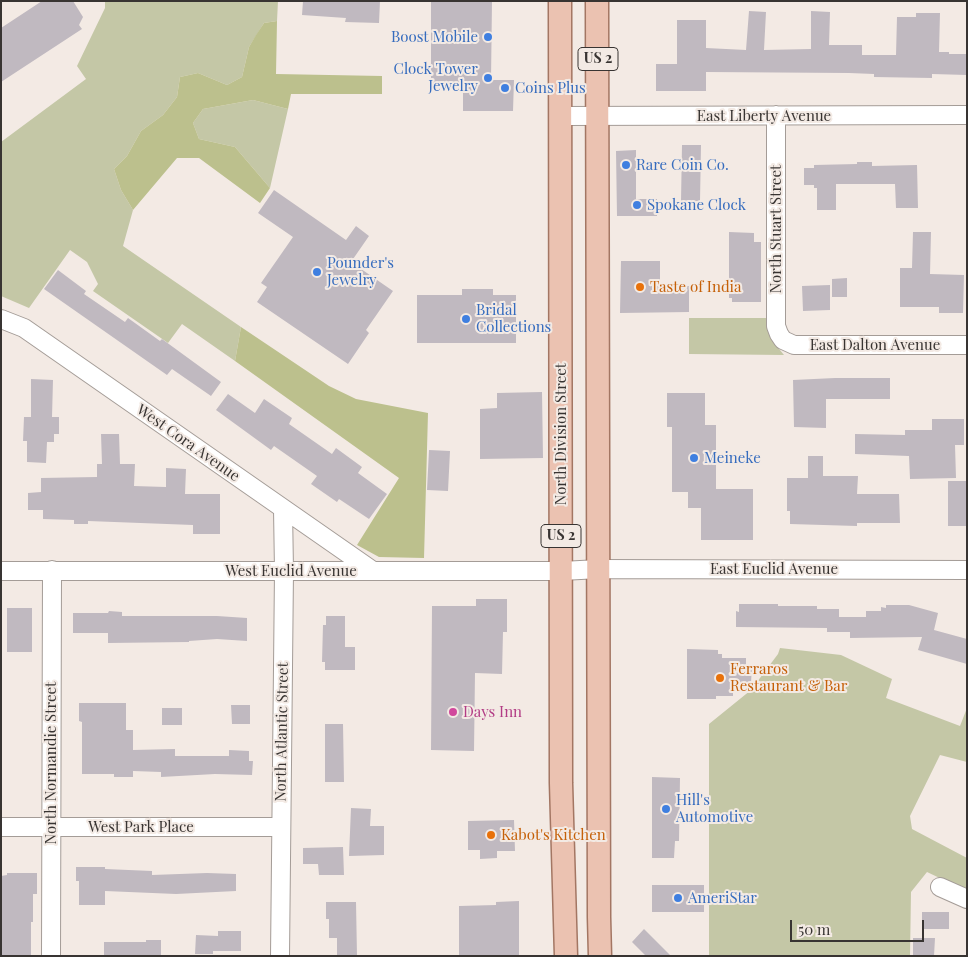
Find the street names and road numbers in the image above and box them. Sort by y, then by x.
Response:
road number: US 2 [578,48,618,70]
street label: East Liberty Avenue [697,107,831,125]
street label: North Stuart Street [767,165,785,293]
street label: East Dalton Avenue [810,336,940,354]
street label: North Division Street [552,363,570,505]
street label: West Cora Avenue [133,401,243,485]
road number: US 2 [541,524,581,548]
street label: East Euclid Avenue [710,560,838,578]
street label: West Euclid Avenue [225,562,357,580]
street label: North Atlantic Street [272,662,292,802]
street label: North Normandie Street [42,682,60,844]
street label: West Park Place [88,818,194,836]

